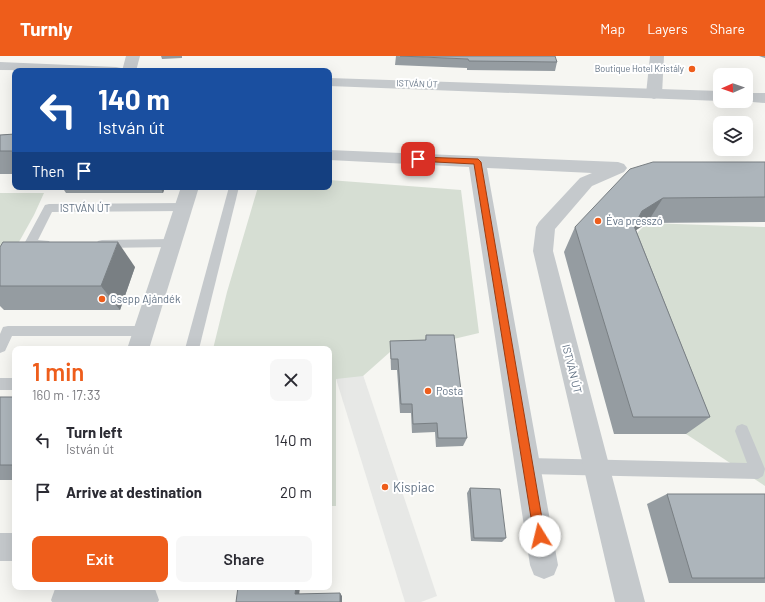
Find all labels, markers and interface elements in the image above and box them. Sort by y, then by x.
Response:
text: Turnly [20,17,72,40]
text: Map [600,20,625,37]
text: Layers [647,20,688,37]
text: Share [710,20,745,37]
place label: Boutique Hotel Kristály [595,63,684,74]
marker: Boutique Hotel Kristály [687,64,697,74]
north arrow [713,68,753,108]
map controls [713,68,753,156]
street label: ISTVÁN ÚT [396,77,438,90]
text: 140 m [98,82,170,116]
icon: left [32,84,84,136]
text: István út [98,116,165,138]
button: layers [713,116,753,156]
pin [401,142,435,176]
icon: arrive [407,148,429,170]
icon: arrive [73,160,95,182]
text: Then [32,162,65,180]
street label: ISTVÁN ÚT [60,201,110,214]
place label: Éva presszó [606,214,663,227]
marker: Éva presszó [593,216,603,226]
place label: Csepp Ajándék [110,292,181,305]
marker: Csepp Ajándék [97,294,107,304]
street label: ISTVÁN ÚT [560,343,585,395]
text: 1 min [32,357,84,386]
button: close [270,359,312,401]
place label: Posta [436,384,463,397]
marker: Posta [423,386,433,396]
text: 160 m · 17:33 [32,387,100,403]
text: Turn left [66,423,122,441]
icon: left [32,429,54,451]
text: 140 m [275,431,312,449]
text: István út [66,441,114,457]
place label: Kispiac [393,479,435,495]
icon: arrive [32,481,54,503]
marker: Kispiac [380,482,390,492]
text: Arrive at destination [66,483,202,501]
text: 20 m [280,483,312,501]
position arrow [519,515,561,557]
button: Exit [32,536,168,582]
button: Share [176,536,312,582]

